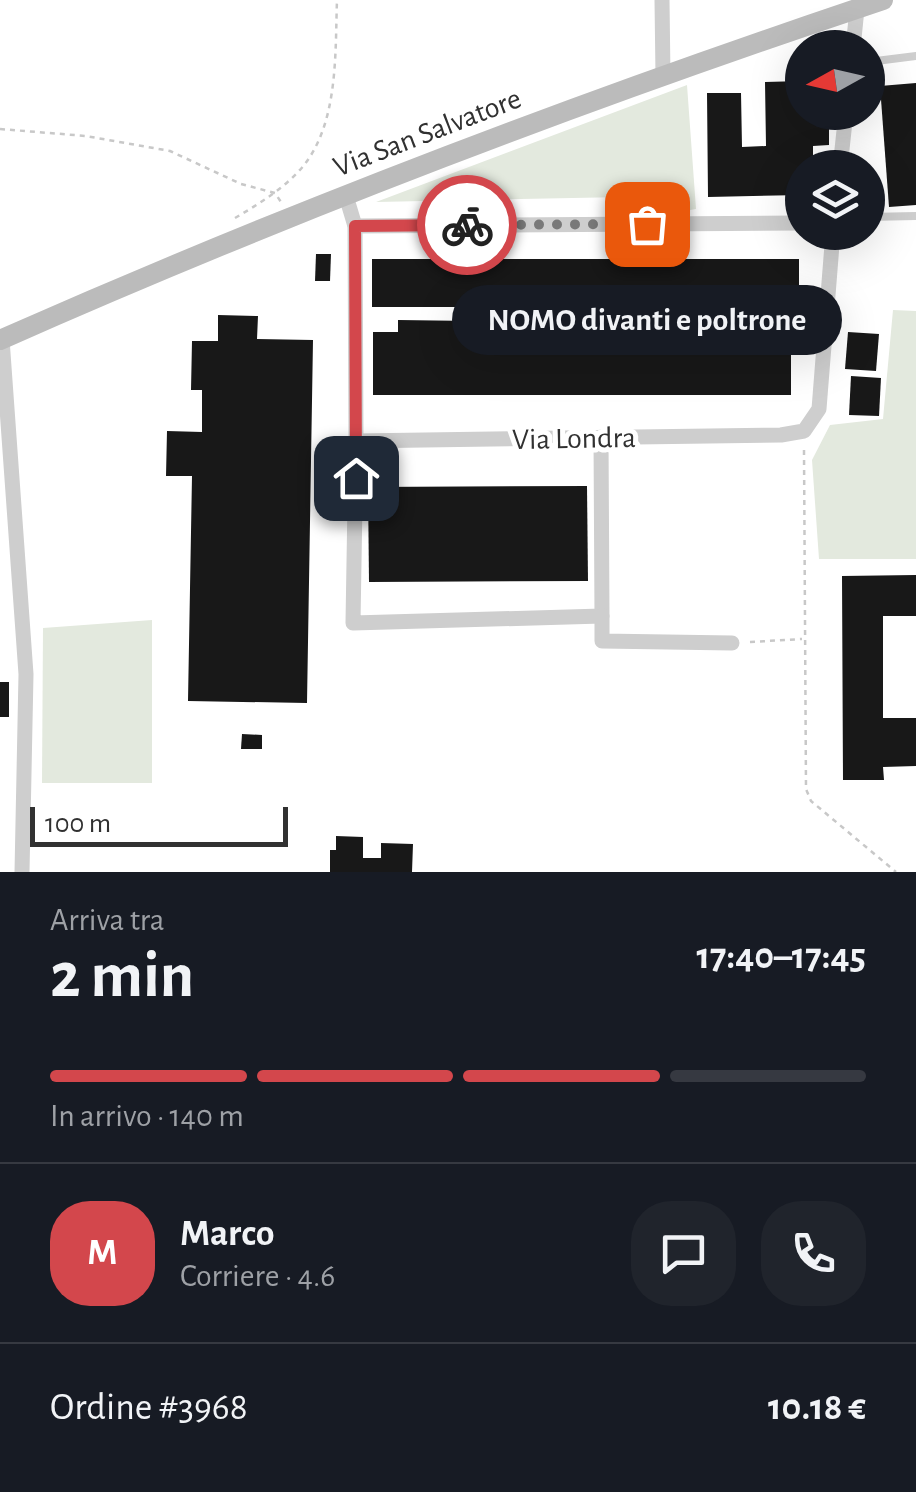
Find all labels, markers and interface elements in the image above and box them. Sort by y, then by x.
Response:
north arrow [785,30,885,130]
map controls [785,30,885,250]
street label: Via San Salvatore [329,83,525,183]
button: layers [785,150,885,250]
courier [417,175,517,275]
pin [605,182,690,267]
icon: bag [620,197,675,252]
icon: bike [440,198,495,253]
callout: NOMO divanti e poltrone [452,284,842,354]
text: NOMO divanti e poltrone [488,304,806,336]
street label: Via Londra [512,423,636,455]
pin [314,436,399,521]
icon: home [329,451,384,506]
scale bar [30,802,288,846]
text: 100 m [45,810,111,838]
text: Arriva tra [50,904,165,936]
text: 17:40–17:45 [696,938,866,976]
text: 2 min [50,944,194,1009]
text: In arrivo · 140 m [50,1100,244,1132]
button: chat [631,1201,736,1306]
button: phone [761,1201,866,1306]
text: Marco [180,1215,275,1253]
text: M [87,1234,118,1272]
text: Corriere · 4.6 [180,1260,335,1292]
text: Ordine #3968 [50,1389,248,1427]
text: 10.18 € [768,1389,866,1427]

